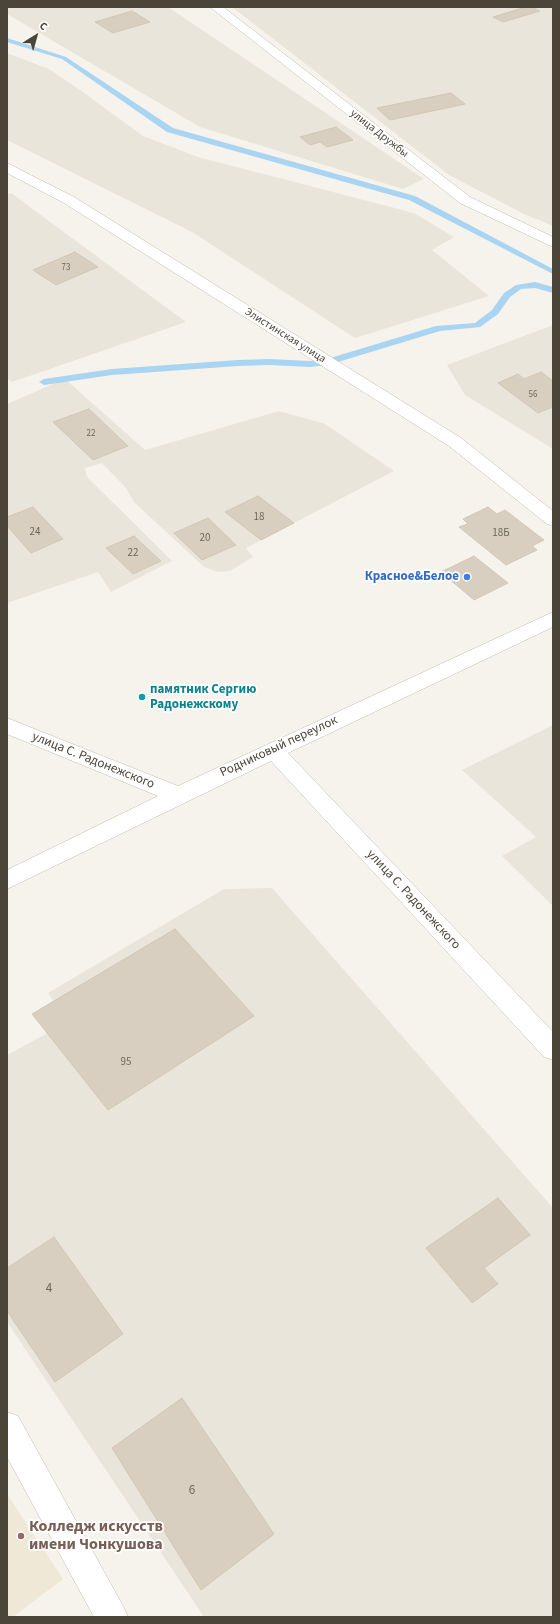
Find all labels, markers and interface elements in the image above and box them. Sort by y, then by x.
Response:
north arrow [16,16,56,56]
text: С [36,18,51,34]
street label: улица Дружбы [347,107,411,161]
house number: 73 [62,263,70,273]
street label: Элистинская улица [242,306,328,366]
house number: 56 [529,390,537,400]
house number: 22 [87,429,95,439]
house number: 18 [254,511,264,525]
house number: 24 [30,526,40,540]
house number: 18Б [492,527,510,541]
house number: 20 [200,532,210,546]
house number: 22 [128,547,138,561]
place label: Красное&Белое [365,569,459,585]
marker: Красное&Белое [462,572,472,582]
place label: памятник Сергию Радонежскому [150,682,256,713]
marker: памятник Сергию Радонежскому [137,692,147,702]
street label: Родниковый переулок [218,713,340,781]
street label: улица С. Радонежского [29,729,157,793]
street label: улица С. Радонежского [363,847,463,953]
house number: 95 [121,1056,131,1070]
house number: 4 [46,1281,52,1297]
house number: 6 [189,1483,195,1499]
place label: Колледж искусств имени Чонкушова [29,1517,163,1555]
marker: Колледж искусств имени Чонкушова [16,1531,26,1541]

